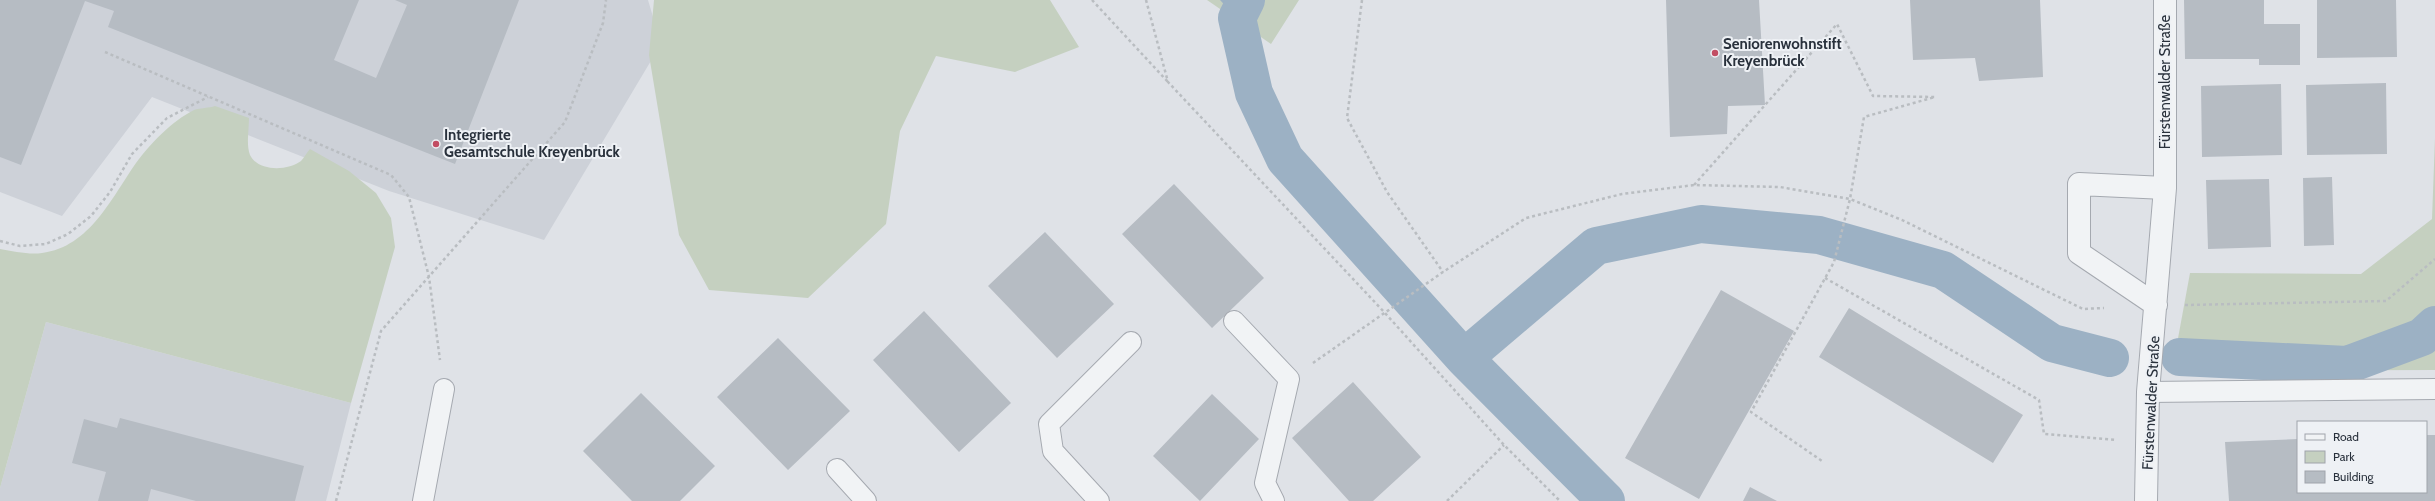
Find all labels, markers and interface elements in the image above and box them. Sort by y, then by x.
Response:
street label: Fürstenwalder Straße [2156,15,2174,149]
place label: Seniorenwohnstift Kreyenbrück [1723,35,1842,70]
marker: Seniorenwohnstift Kreyenbrück [1710,48,1720,58]
place label: Integrierte Gesamtschule Kreyenbrück [444,126,621,161]
marker: Integrierte Gesamtschule Kreyenbrück [431,139,441,149]
street label: Fürstenwalder Straße [2138,335,2164,471]
legend [2297,421,2427,493]
text: Road [2333,429,2359,444]
text: Park [2333,449,2355,464]
text: Building [2333,469,2375,484]

